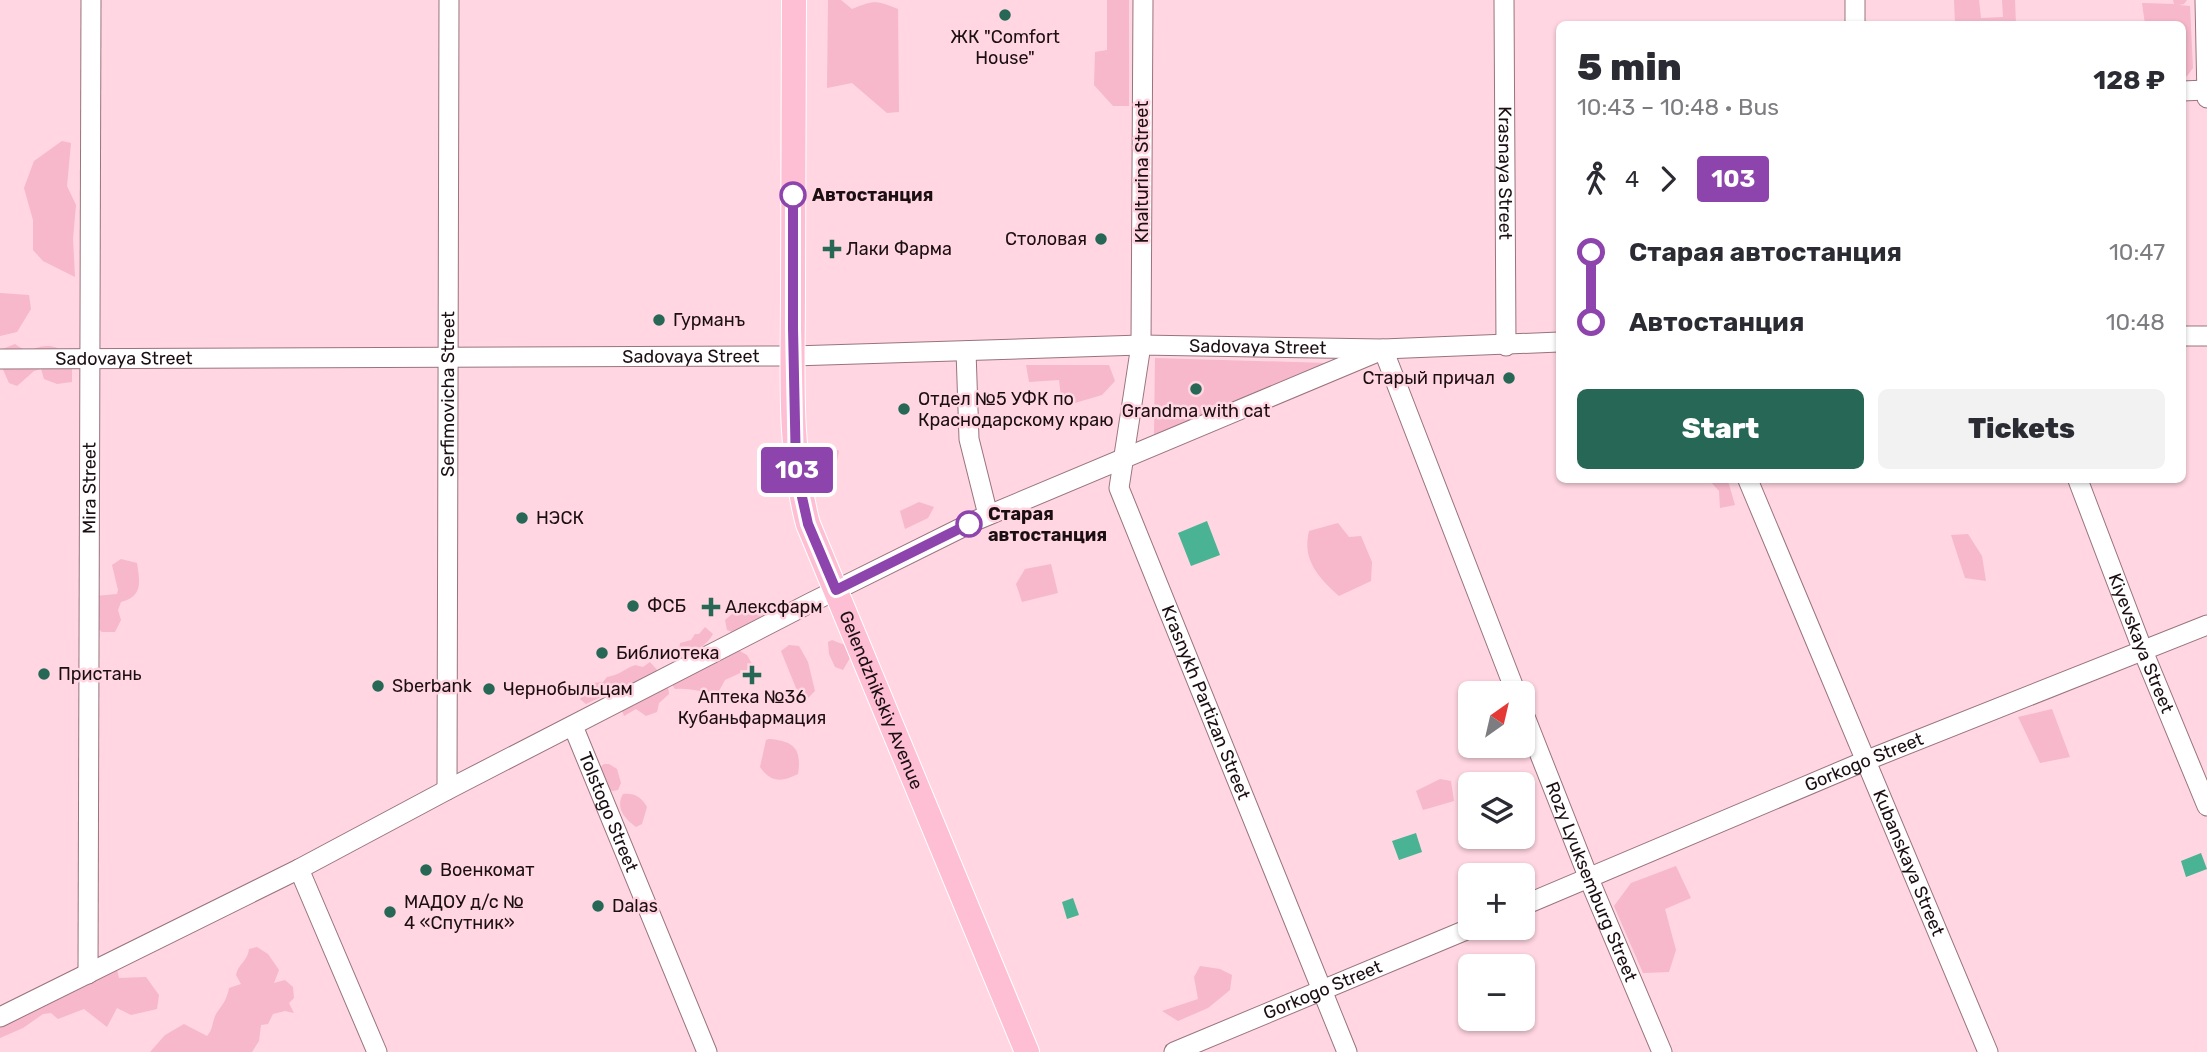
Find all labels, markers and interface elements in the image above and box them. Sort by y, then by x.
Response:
marker: ЖК "Comfort House" [997,7,1013,23]
place label: ЖК "Comfort House" [950,26,1060,69]
text: 5 min [1577,44,1682,90]
text: 128 ₽ [2093,65,2165,96]
text: 10:43 – 10:48 · Bus [1577,93,1779,121]
street label: Khalturina Street [1131,101,1153,243]
street label: Krasnaya Street [1494,106,1516,240]
icon: walk [1577,160,1615,198]
icon: forward [1649,160,1687,198]
text: 4 [1625,165,1639,193]
text: 103 [1711,165,1755,193]
marker: Автостанция [780,182,806,208]
place label: Автостанция [812,184,933,206]
place label: Столовая [1005,228,1087,250]
marker: Столовая [1093,231,1109,247]
text: Старая автостанция [1629,237,1902,268]
place label: Лаки Фарма [846,238,952,260]
text: 10:47 [2109,238,2165,266]
marker: Лаки Фарма [824,241,840,257]
text: Автостанция [1629,307,1804,338]
text: 10:48 [2106,308,2165,336]
place label: Гурманъ [673,309,745,331]
street label: Serfimovicha Street [437,311,459,477]
marker: Гурманъ [651,312,667,328]
street label: Sadovaya Street [1189,335,1327,359]
street label: Sadovaya Street [622,345,760,368]
street label: Sadovaya Street [55,347,193,370]
place label: Старый причал [1362,367,1495,389]
marker: Старый причал [1501,370,1517,386]
marker: Grandma with cat [1188,381,1204,397]
place label: Отдел №5 УФК по Краснодарскому краю [918,388,1114,431]
button: Start [1577,389,1864,469]
button: Tickets [1878,389,2165,469]
place label: Grandma with cat [1122,400,1270,422]
marker: Отдел №5 УФК по Краснодарскому краю [896,401,912,417]
street label: Mira Street [78,442,101,534]
line badge: 103 [757,447,837,493]
text: 103 [775,456,819,484]
place label: Старая автостанция [988,503,1107,546]
place label: НЭСК [536,507,584,529]
marker: НЭСК [514,510,530,526]
marker: Старая автостанция [956,511,982,537]
street label: Kiyevskaya Street [2104,570,2178,716]
place label: ФСБ [647,595,686,617]
place label: Алексфарм [725,596,823,618]
marker: ФСБ [625,598,641,614]
marker: Алексфарм [703,599,719,615]
street label: Krasnykh Partizan Street [1157,602,1255,803]
street label: Gelendzhikskiy Avenue [834,608,928,793]
place label: Библиотека [616,642,720,664]
marker: Библиотека [594,645,610,661]
place label: Пристань [58,663,142,685]
marker: Пристань [36,666,52,682]
marker: Аптека №36 Кубаньфармация [744,667,760,683]
place label: Sberbank [392,675,472,697]
marker: Sberbank [370,678,386,694]
place label: Чернобыльцам [503,678,633,700]
marker: Чернобыльцам [481,681,497,697]
north arrow [1458,681,1535,758]
map controls [1458,681,1535,1031]
place label: Аптека №36 Кубаньфармация [678,686,826,729]
street label: Gorkogo Street [1801,728,1926,796]
street label: Tolstogo Street [574,749,643,875]
button: layers [1458,772,1535,849]
street label: Rozy Lyuksemburg Street [1541,778,1642,985]
street label: Kubanskaya Street [1868,786,1949,939]
place label: Военкомат [440,859,534,881]
marker: Военкомат [418,862,434,878]
button: + [1458,863,1535,940]
place label: МАДОУ д/с № 4 «Спутник» [404,891,524,934]
place label: Dalas [612,895,658,917]
marker: Dalas [590,898,606,914]
marker: МАДОУ д/с № 4 «Спутник» [382,904,398,920]
button: − [1458,954,1535,1031]
street label: Gorkogo Street [1260,955,1385,1024]

